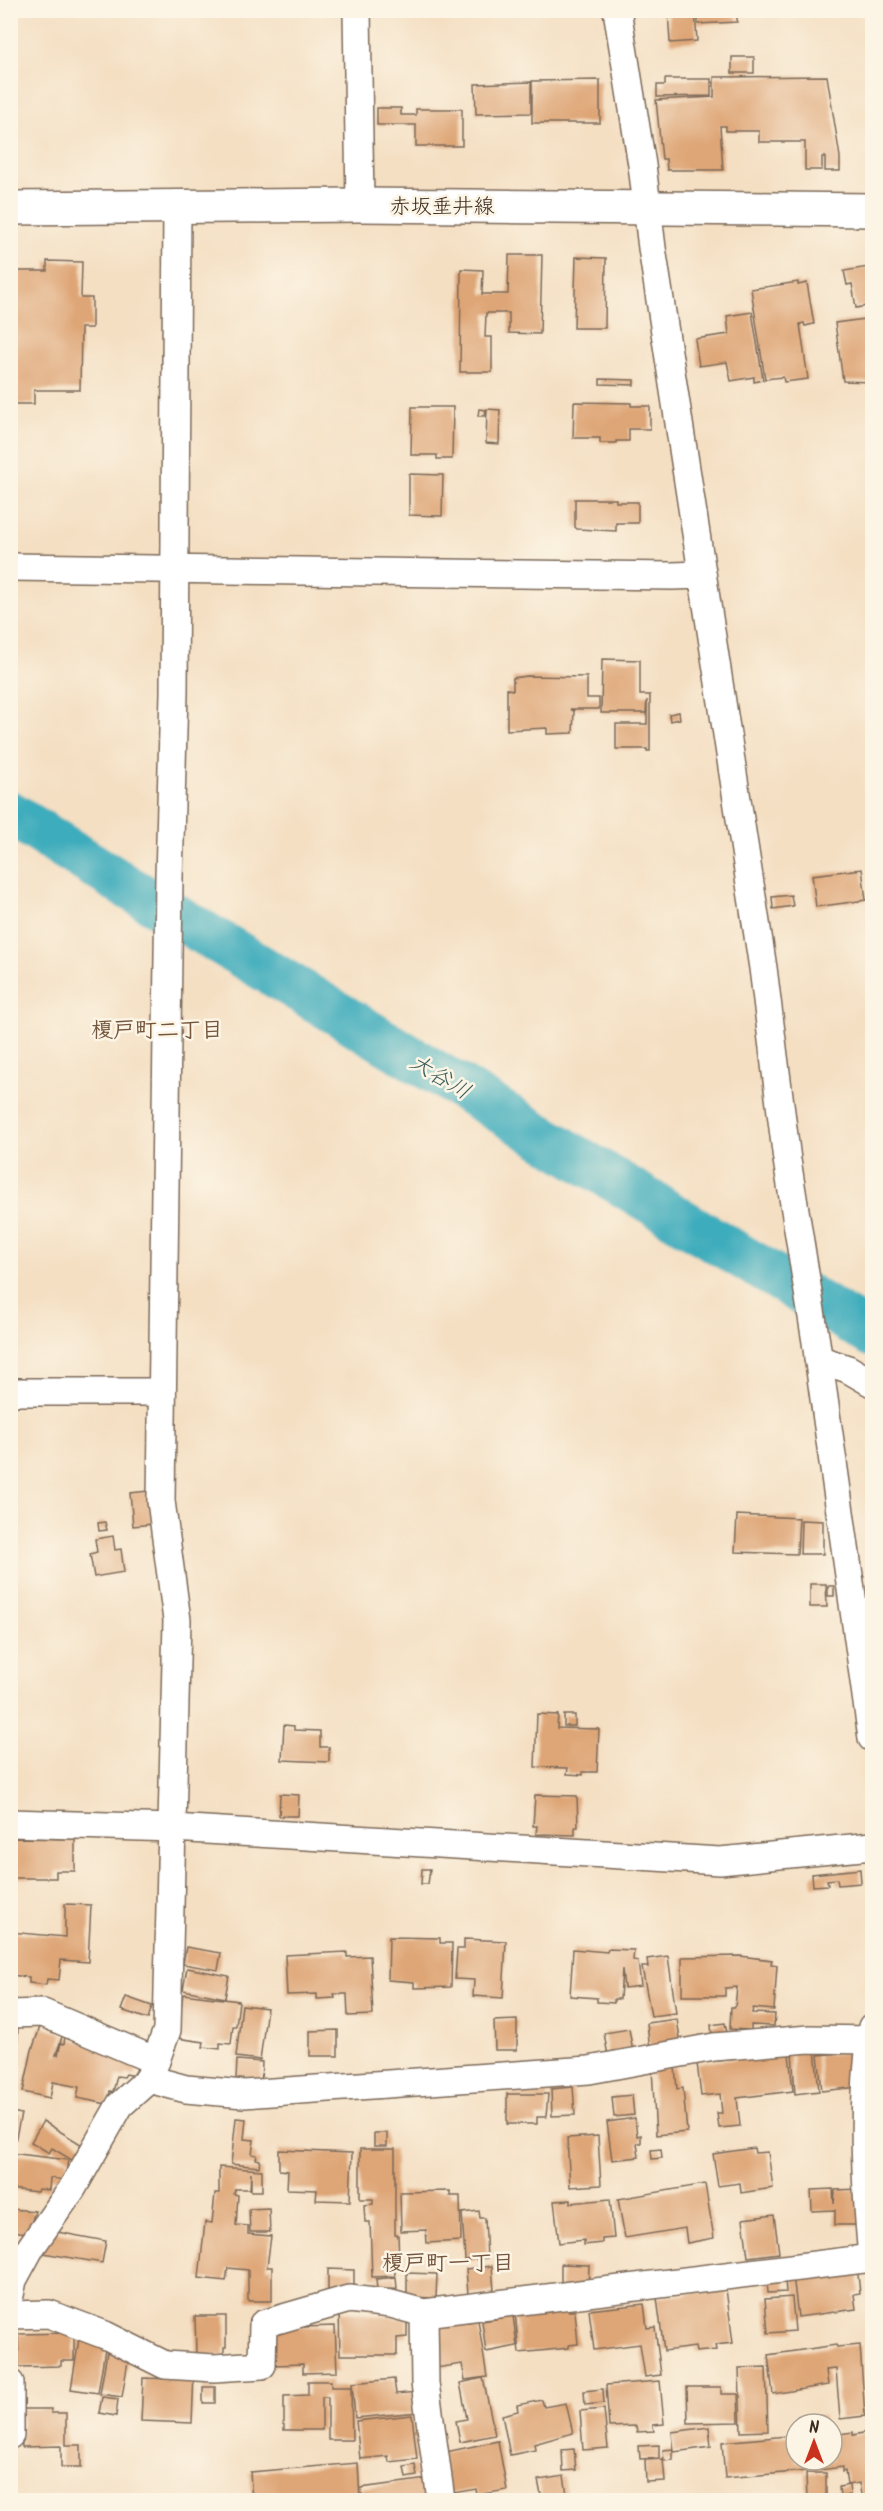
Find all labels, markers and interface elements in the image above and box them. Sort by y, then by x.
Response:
street label: 赤坂垂井線 [390,191,495,224]
district label: 榎戸町二丁目 [91,1014,223,1049]
water label: 大谷川 [402,1046,477,1110]
district label: 榎戸町一丁目 [382,2247,514,2282]
north arrow [784,2412,844,2472]
text: N [809,2416,819,2441]

